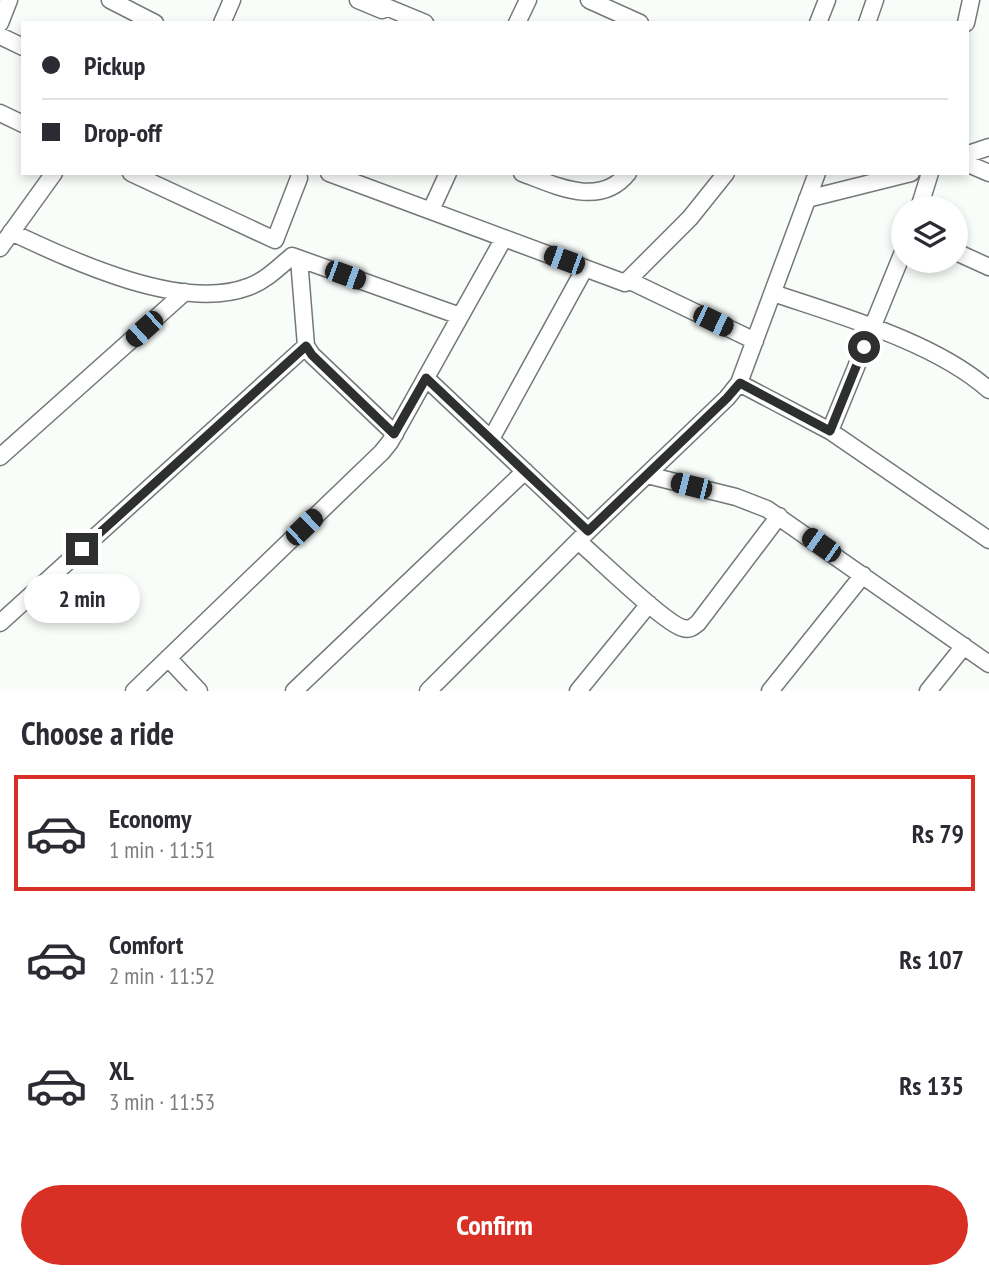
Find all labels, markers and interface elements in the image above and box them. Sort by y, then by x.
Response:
text: Pickup [84,49,145,82]
text: Drop-off [84,116,162,149]
map controls [891,196,968,273]
button: layers [891,196,968,273]
car [541,243,588,277]
car [322,258,369,292]
car [690,302,737,340]
car [122,307,167,351]
route start [848,331,880,363]
car [669,471,714,501]
car [282,505,327,549]
car [798,524,845,566]
route end [66,533,98,565]
callout: 2 min [24,574,140,622]
text: 2 min [59,584,105,613]
text: Choose a ride [21,712,174,754]
icon: car [25,802,88,865]
text: Economy [109,802,191,835]
text: Rs 79 [912,817,964,850]
text: 1 min · 11:51 [109,835,215,864]
icon: car [25,928,88,991]
text: Comfort [109,928,183,961]
text: Rs 107 [899,943,964,976]
text: 2 min · 11:52 [109,961,215,990]
icon: car [25,1054,88,1117]
text: XL [109,1054,134,1087]
text: Rs 135 [899,1069,964,1102]
text: 3 min · 11:53 [109,1087,215,1116]
button: Confirm [21,1185,968,1265]

